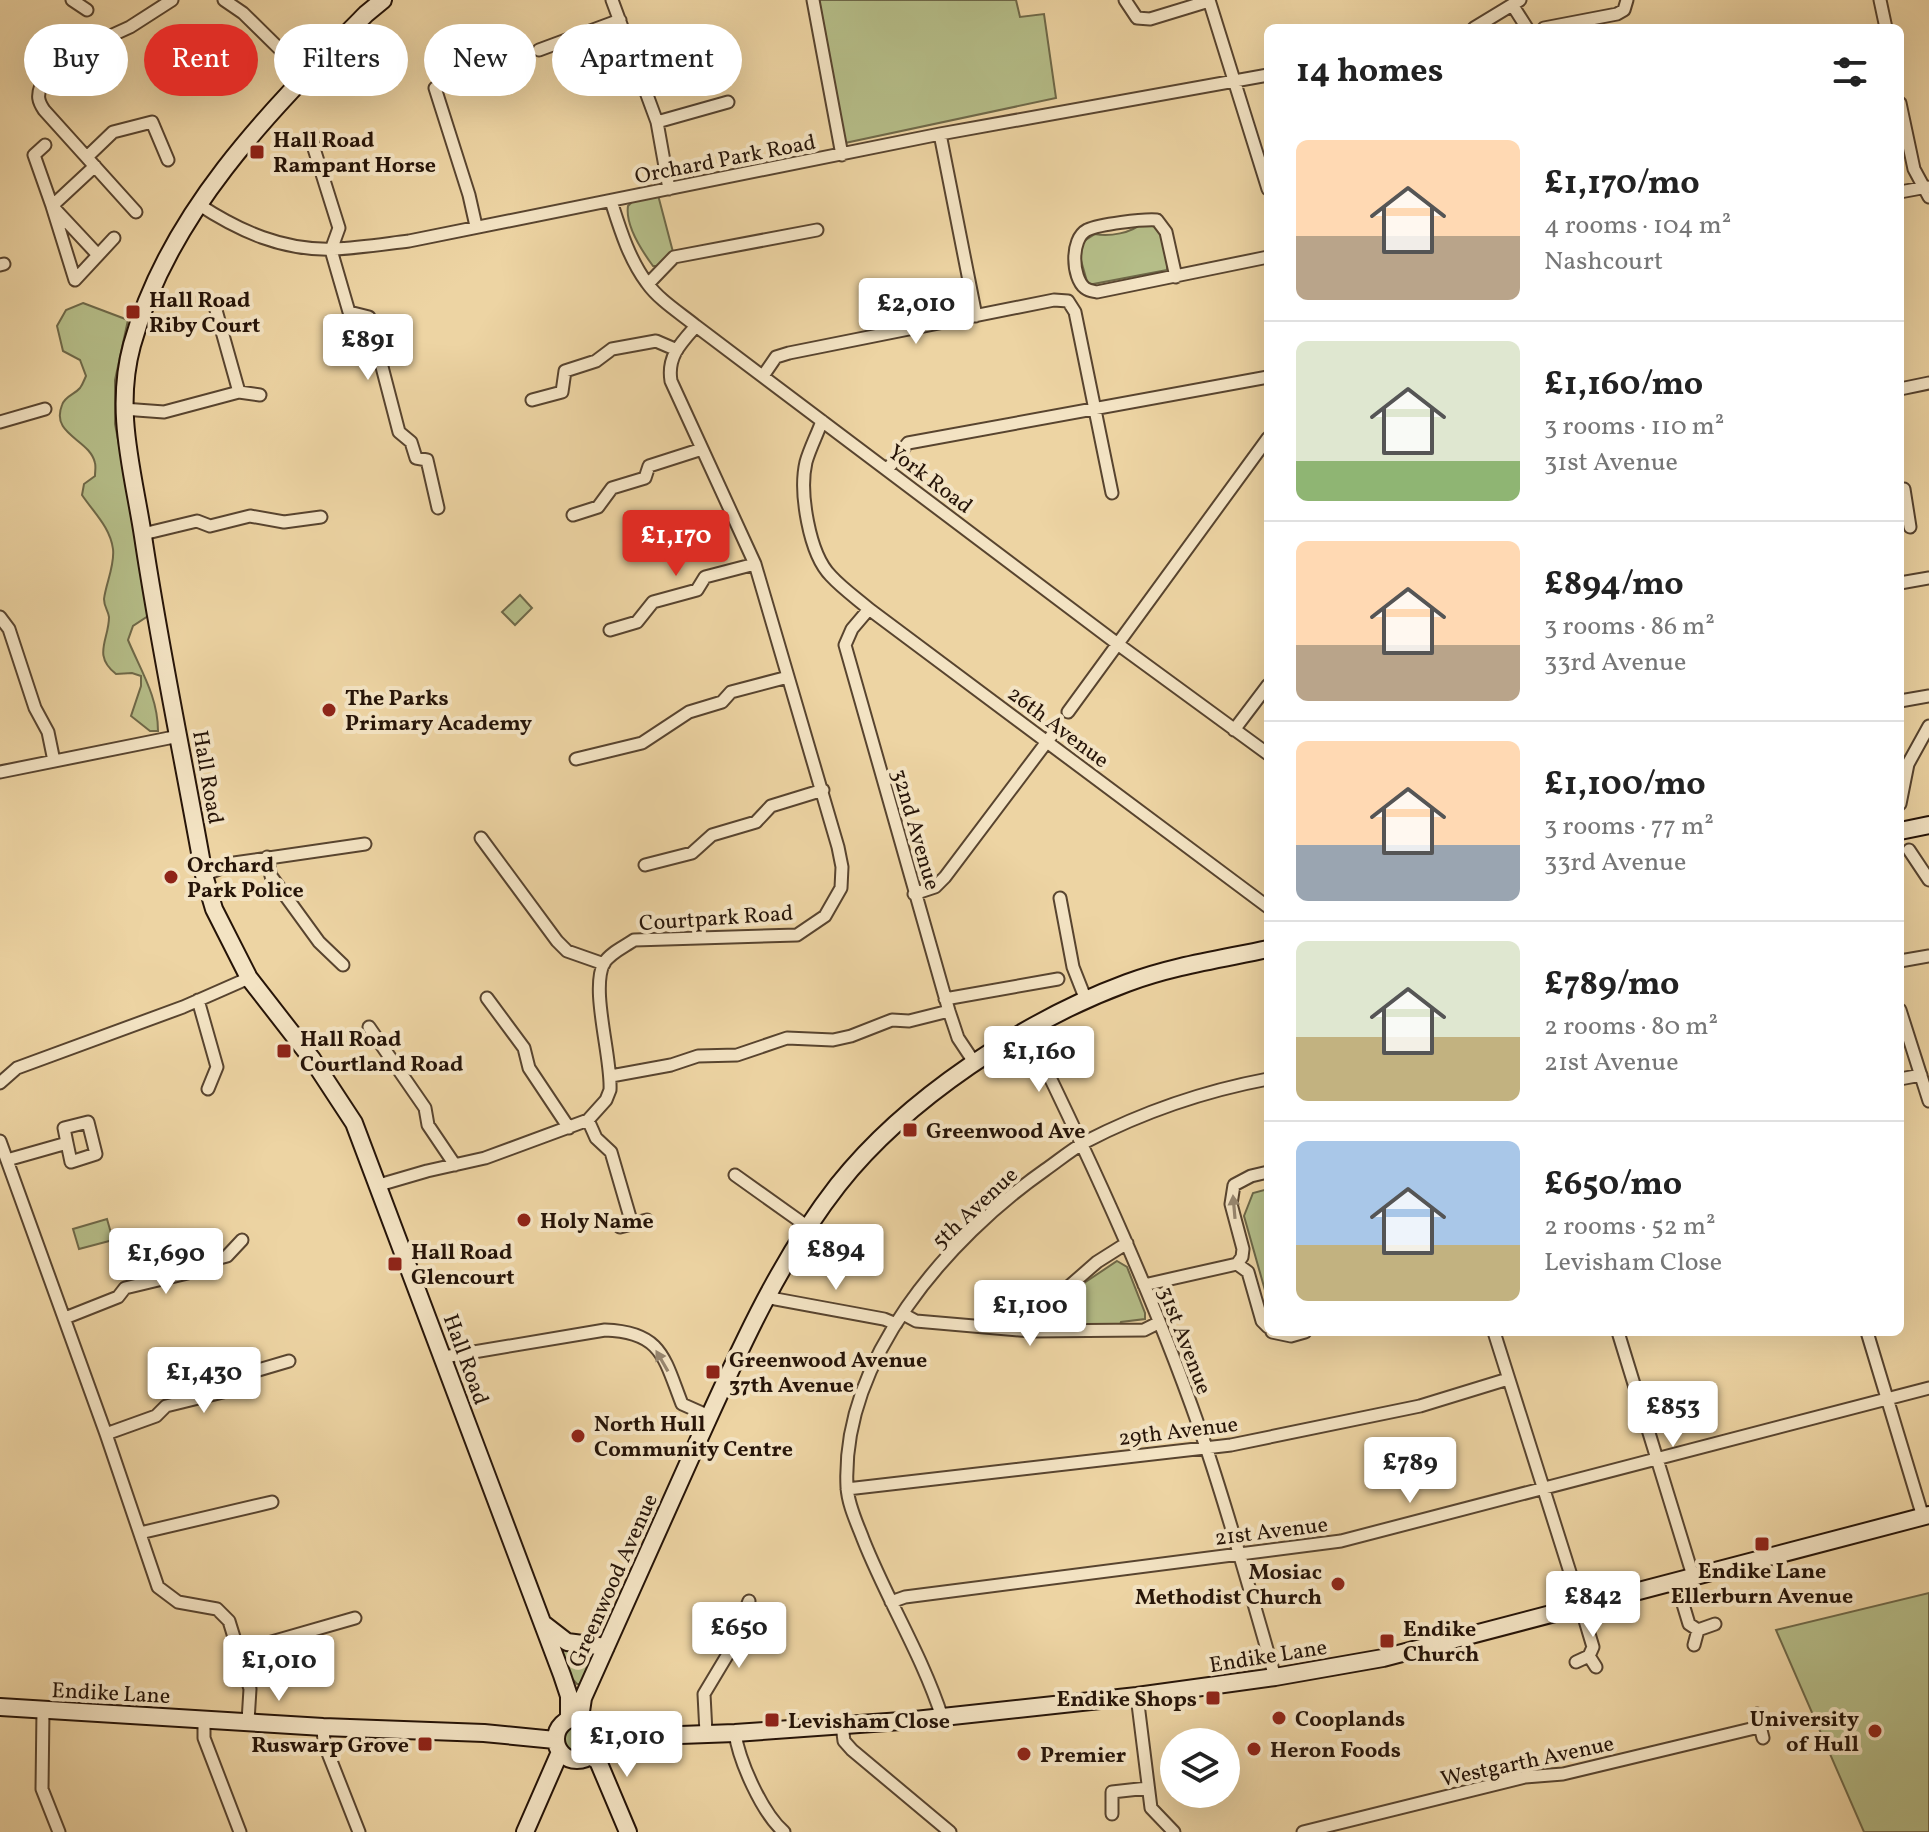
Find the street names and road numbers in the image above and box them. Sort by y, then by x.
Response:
street label: Orchard Park Road [632,128,819,193]
street label: York Road [881,438,978,522]
street label: 26th Avenue [1000,679,1115,777]
street label: Hall Road [183,728,230,827]
street label: 32nd Avenue [882,765,947,894]
street label: Courtpark Road [638,899,794,940]
street label: 5th Avenue [926,1161,1026,1257]
street label: 31st Avenue [1149,1282,1218,1399]
street label: Hall Road [434,1310,495,1410]
street label: 29th Avenue [1117,1410,1240,1455]
street label: Greenwood Avenue [562,1489,667,1673]
street label: 21st Avenue [1213,1510,1330,1555]
street label: Endike Lane [1207,1633,1329,1682]
street label: Endike Lane [51,1676,171,1713]
street label: Westgarth Avenue [1438,1729,1617,1796]

